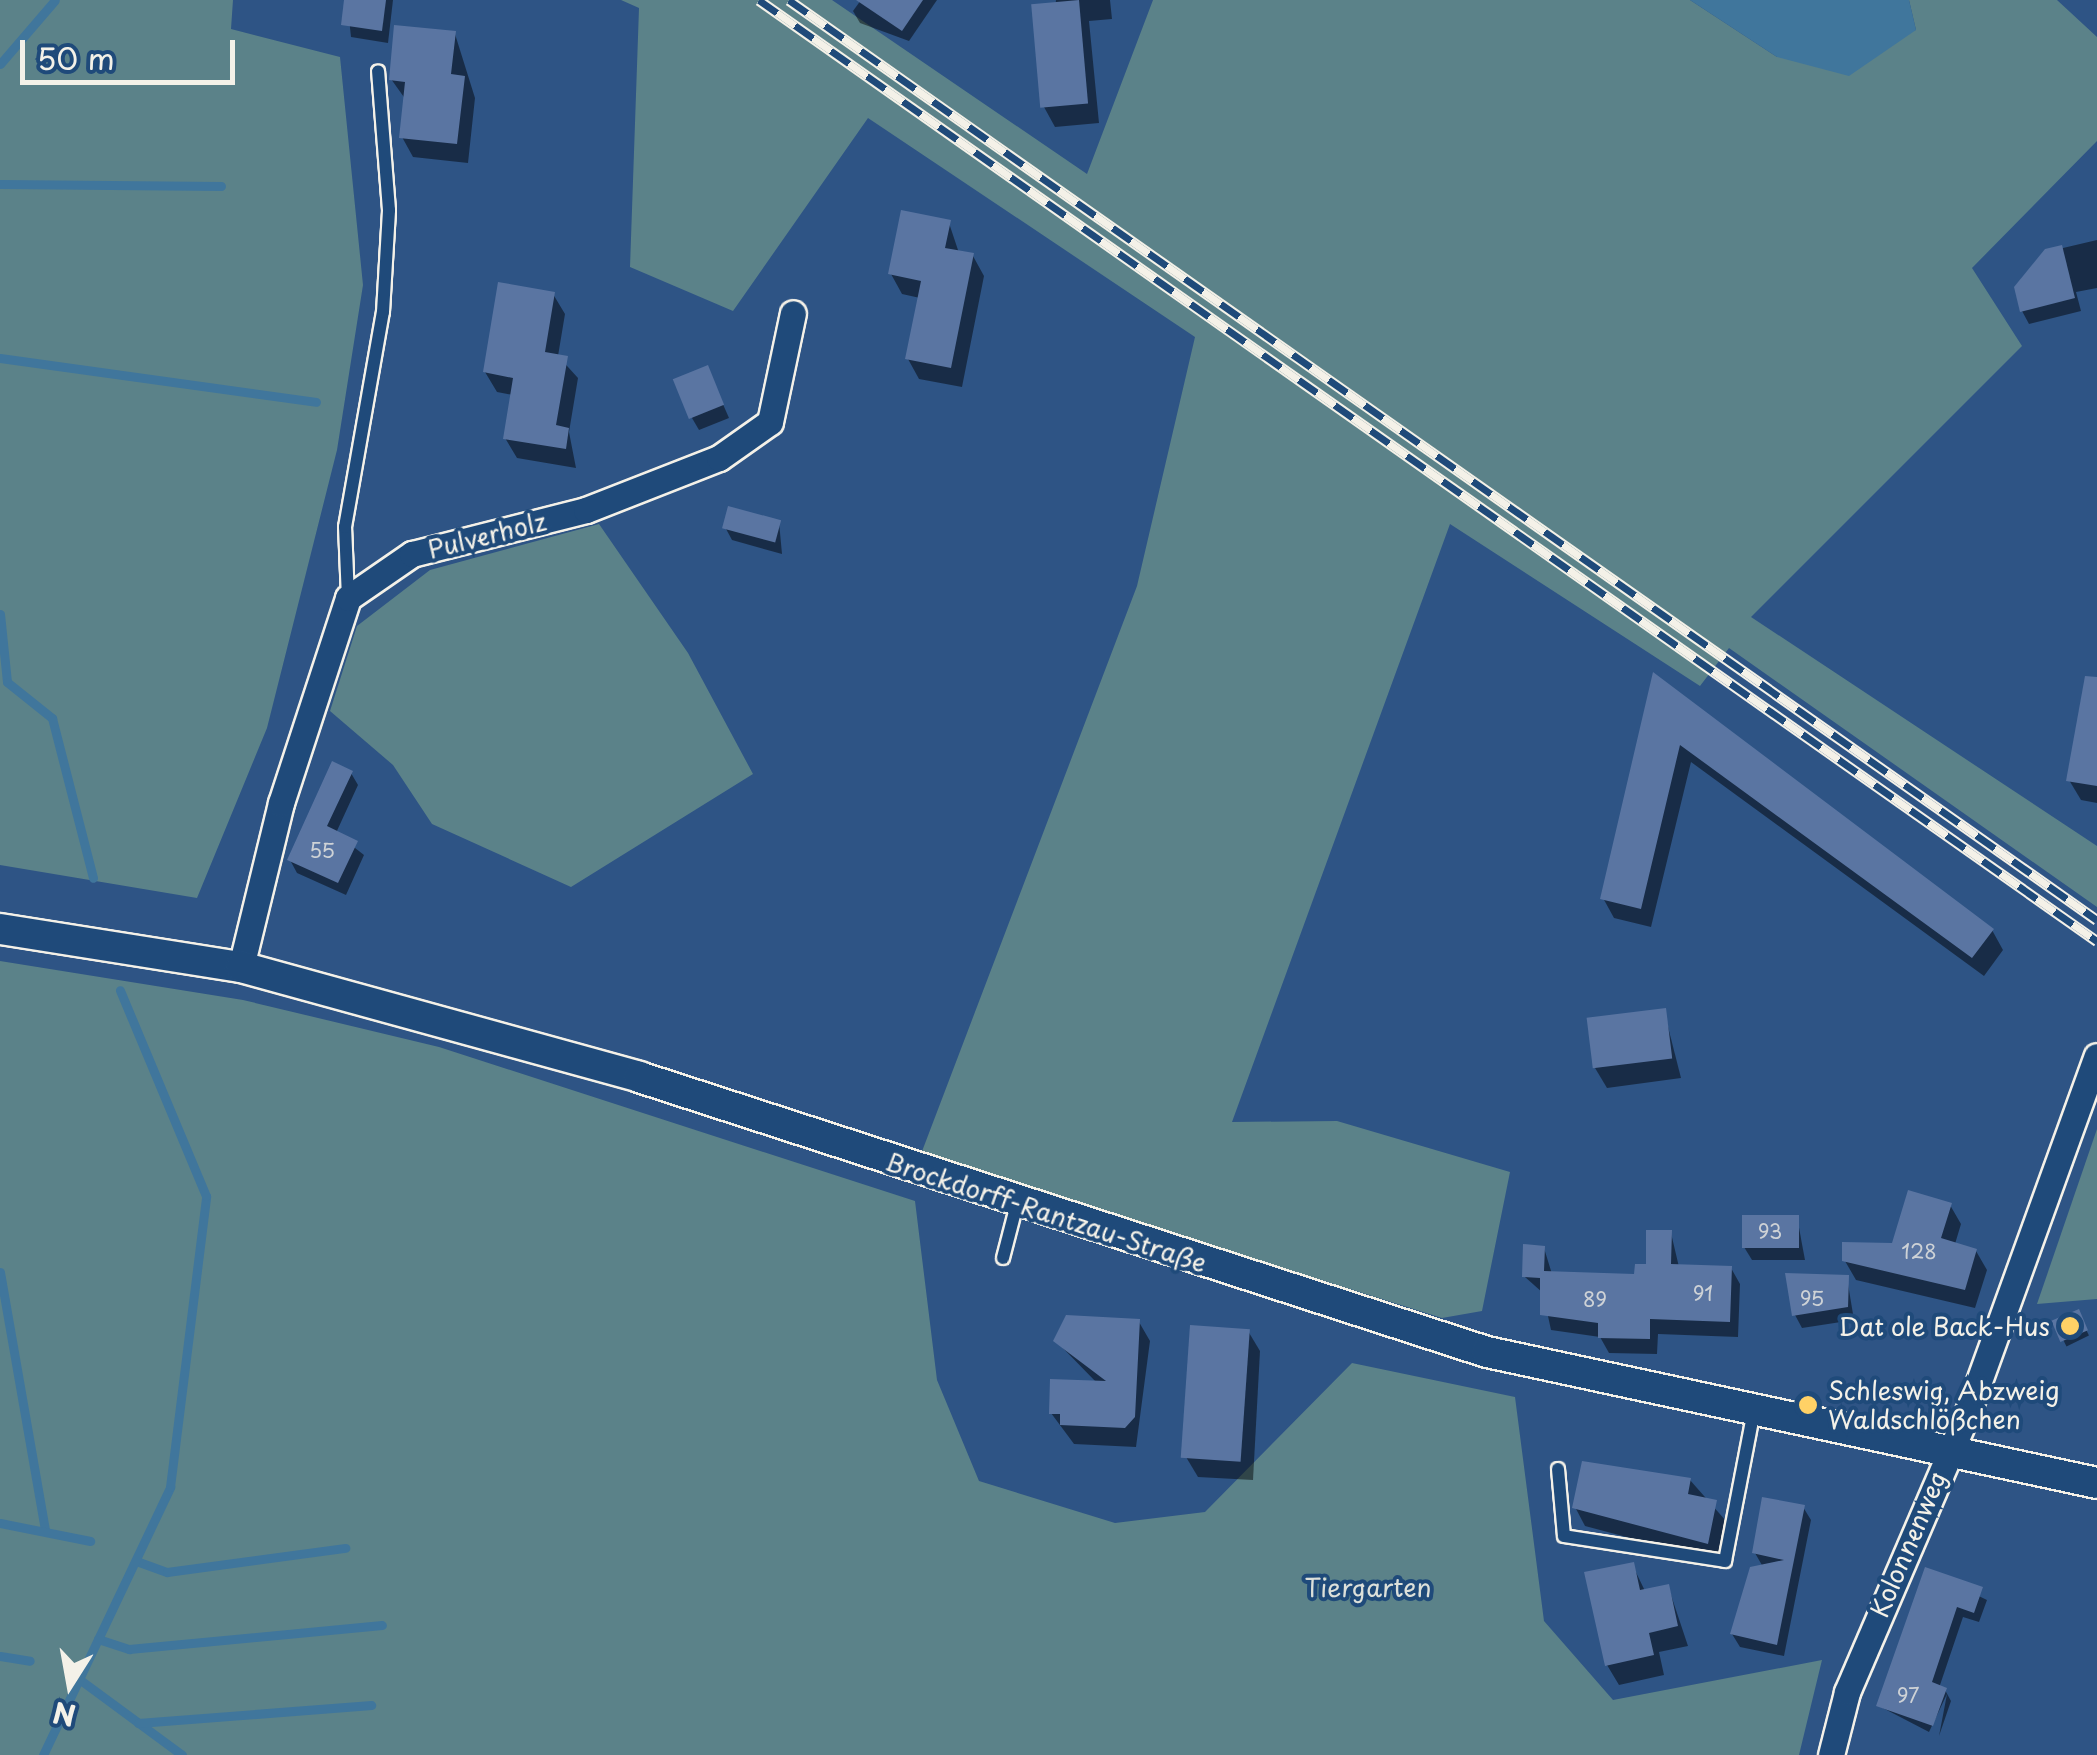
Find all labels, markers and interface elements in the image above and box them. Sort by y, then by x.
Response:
scale bar [25,20,240,82]
text: 50 m [37,35,115,80]
street label: Pulverholz [425,506,549,564]
house number: 55 [309,838,335,862]
street label: Brockdorff-Rantzau-Straße [882,1146,1210,1278]
house number: 93 [1758,1219,1782,1243]
house number: 128 [1901,1239,1937,1263]
house number: 91 [1693,1281,1713,1305]
house number: 95 [1800,1286,1824,1310]
house number: 89 [1583,1287,1607,1311]
place label: Dat ole Back-Hus [1836,1311,2050,1341]
marker: Dat ole Back-Hus [2059,1315,2081,1337]
place label: Schleswig, Abzweig Waldschlößchen [1828,1376,2061,1435]
marker: Schleswig, Abzweig Waldschlößchen [1797,1394,1819,1416]
street label: Kolonnenweg [1864,1466,1952,1622]
park label: Tiergarten [1304,1572,1432,1602]
north arrow [20,1635,120,1735]
house number: 97 [1897,1683,1919,1707]
text: N [49,1692,79,1738]

